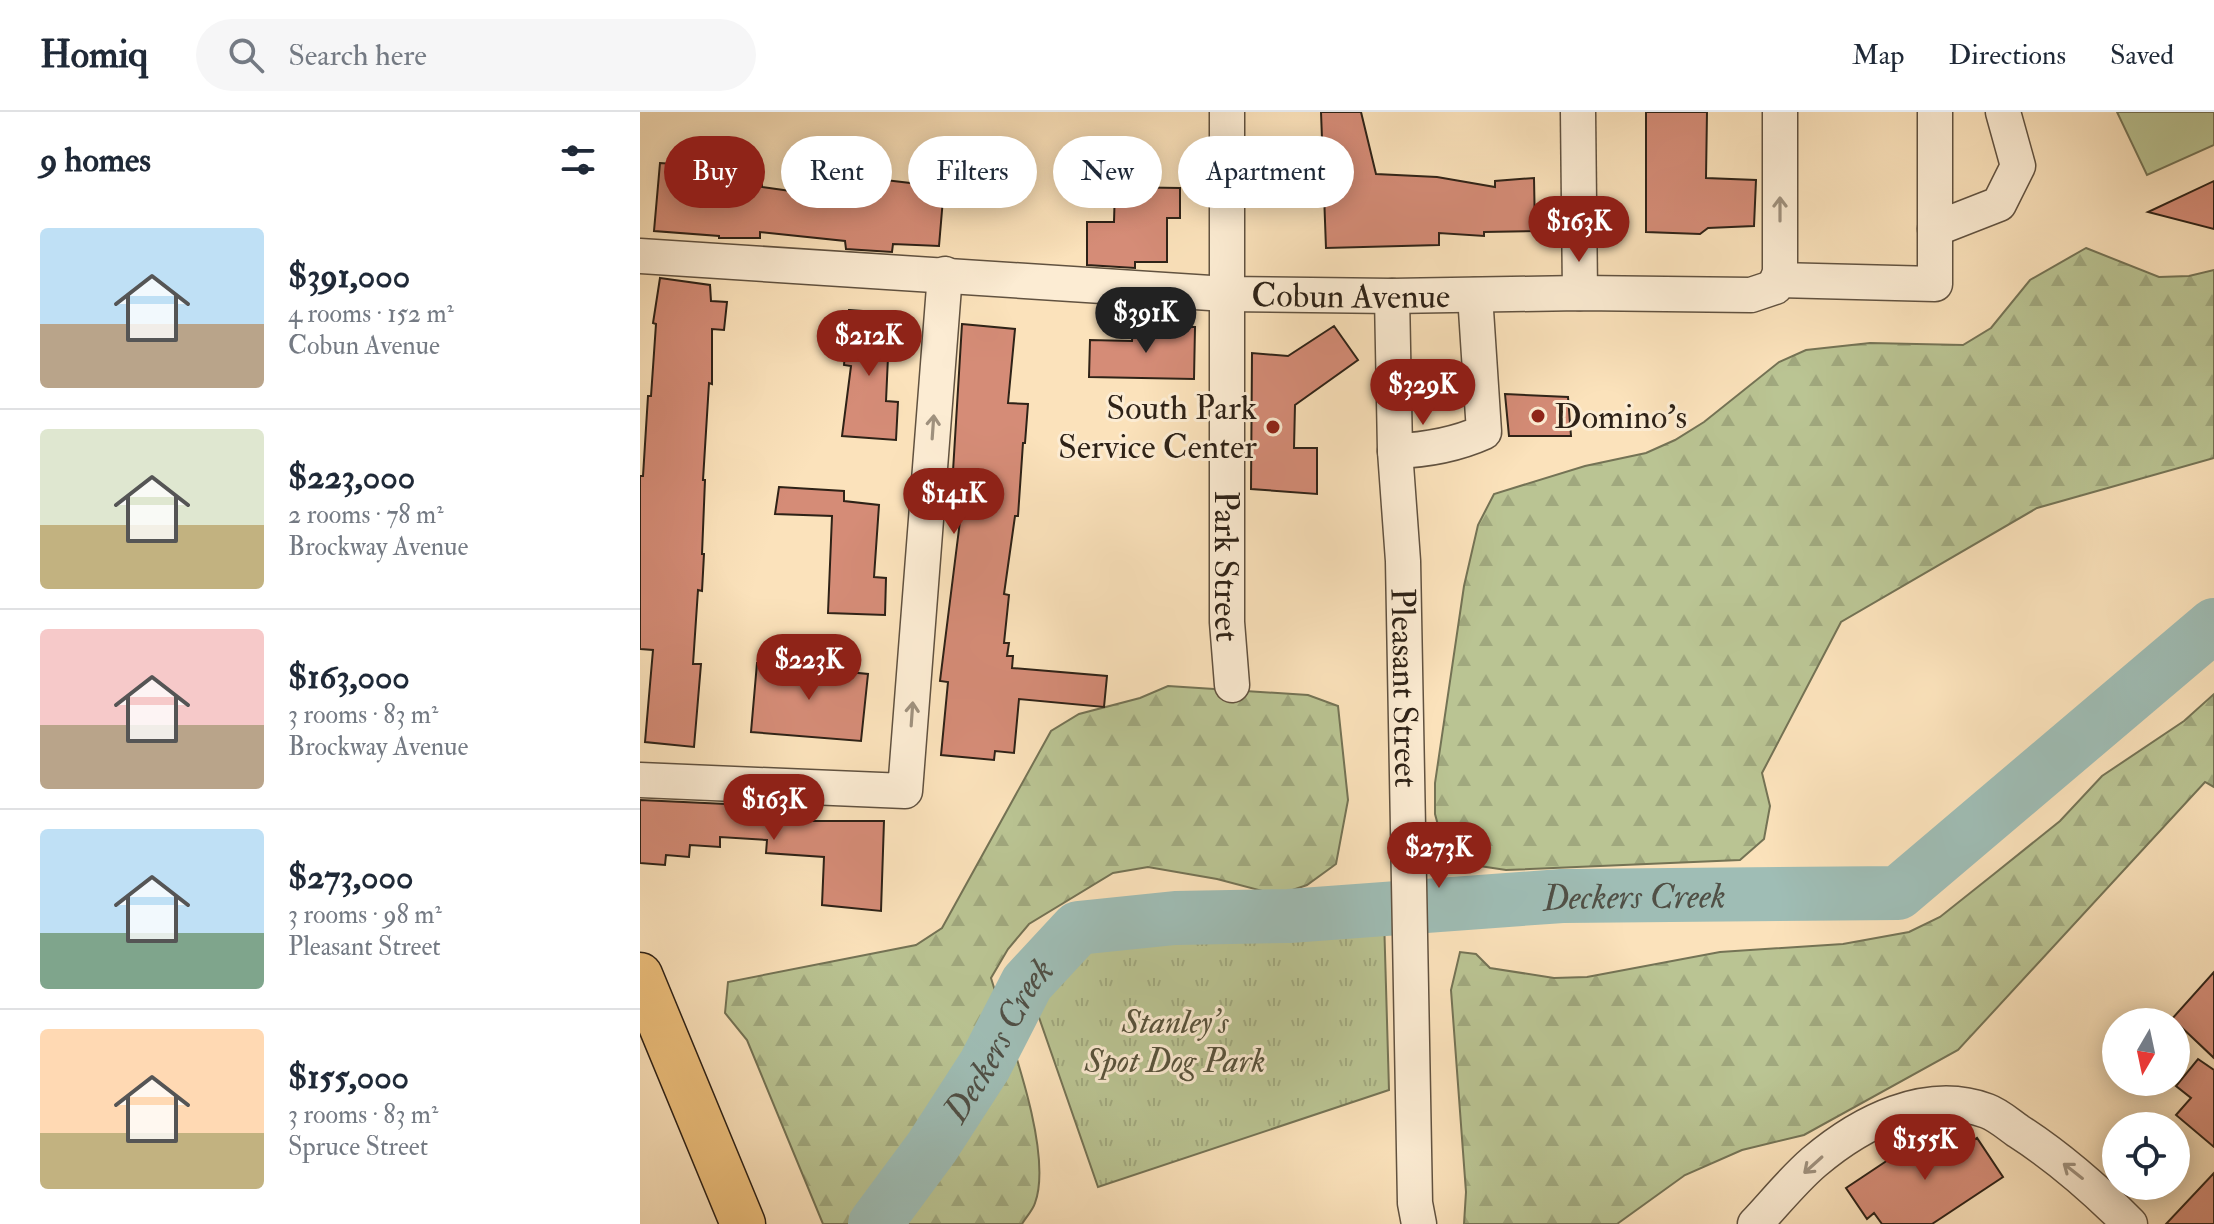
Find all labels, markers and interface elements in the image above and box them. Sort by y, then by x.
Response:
search box [196,19,756,91]
text: Homiq [40,31,148,79]
icon: search [224,33,268,77]
text: Search here [288,37,427,74]
text: Map [1852,38,1905,73]
text: Directions [1949,38,2066,73]
text: Saved [2110,38,2174,73]
chip: Buy [664,136,765,208]
chip: Rent [781,136,892,208]
chip: Filters [908,136,1037,208]
chip: New [1053,136,1162,208]
chip: Apartment [1178,136,1354,208]
icon: filters [556,138,600,182]
text: 9 homes [40,139,151,182]
pin: $163K [1523,196,1635,264]
one-way arrow [1772,196,1788,223]
text: $163K [1546,206,1612,238]
text: $391,000 [288,255,410,298]
icon: home [104,260,200,356]
street label: Cobun Avenue [1251,274,1450,319]
pin: $391K [1090,287,1202,355]
text: $391K [1113,297,1179,329]
text: 4 rooms · 152 m² [288,298,454,330]
pin: $212K [813,310,925,378]
text: $212K [835,320,903,352]
text: Cobun Avenue [288,330,440,362]
pin: $329K [1367,359,1479,427]
text: $329K [1388,369,1458,401]
place label: South Park Service Center [1058,387,1257,469]
place label: Domino's [1554,396,1687,439]
marker: Domino's [1529,407,1547,425]
one-way arrow [926,414,941,440]
marker: South Park Service Center [1264,418,1282,436]
text: $223,000 [288,456,415,499]
icon: home [104,461,200,557]
pin: $141K [898,468,1010,536]
text: $141K [921,478,987,510]
street label: Park Street [1204,490,1248,643]
text: 2 rooms · 78 m² [288,499,444,531]
text: Brockway Avenue [288,531,468,563]
street label: Pleasant Street [1381,587,1427,788]
pin: $223K [753,634,865,702]
text: $223K [774,644,844,676]
text: $163,000 [288,656,410,699]
icon: home [104,661,200,757]
text: 3 rooms · 83 m² [288,699,438,731]
one-way arrow [905,701,920,728]
text: Brockway Avenue [288,731,468,763]
pin: $163K [718,774,830,842]
text: $163K [741,784,807,816]
pin: $273K [1383,822,1495,890]
text: $273K [1405,832,1473,864]
text: $273,000 [288,856,413,899]
icon: home [104,861,200,957]
water label: Deckers Creek [1539,874,1726,922]
text: 3 rooms · 98 m² [288,899,442,931]
text: Pleasant Street [288,931,441,963]
water label: Deckers Creek [932,948,1064,1133]
park label: Stanley's Spot Dog Park [1084,1001,1265,1083]
north arrow [2102,1008,2190,1096]
map controls [2102,1008,2190,1200]
text: $155,000 [288,1056,409,1099]
icon: home [104,1061,200,1157]
text: 3 rooms · 83 m² [288,1099,438,1131]
button: locate [2102,1112,2190,1200]
pin: $155K [1869,1114,1981,1182]
text: $155K [1893,1124,1957,1156]
text: Spruce Street [288,1131,428,1163]
one-way arrow [1803,1155,1823,1174]
one-way arrow [2063,1162,2084,1179]

